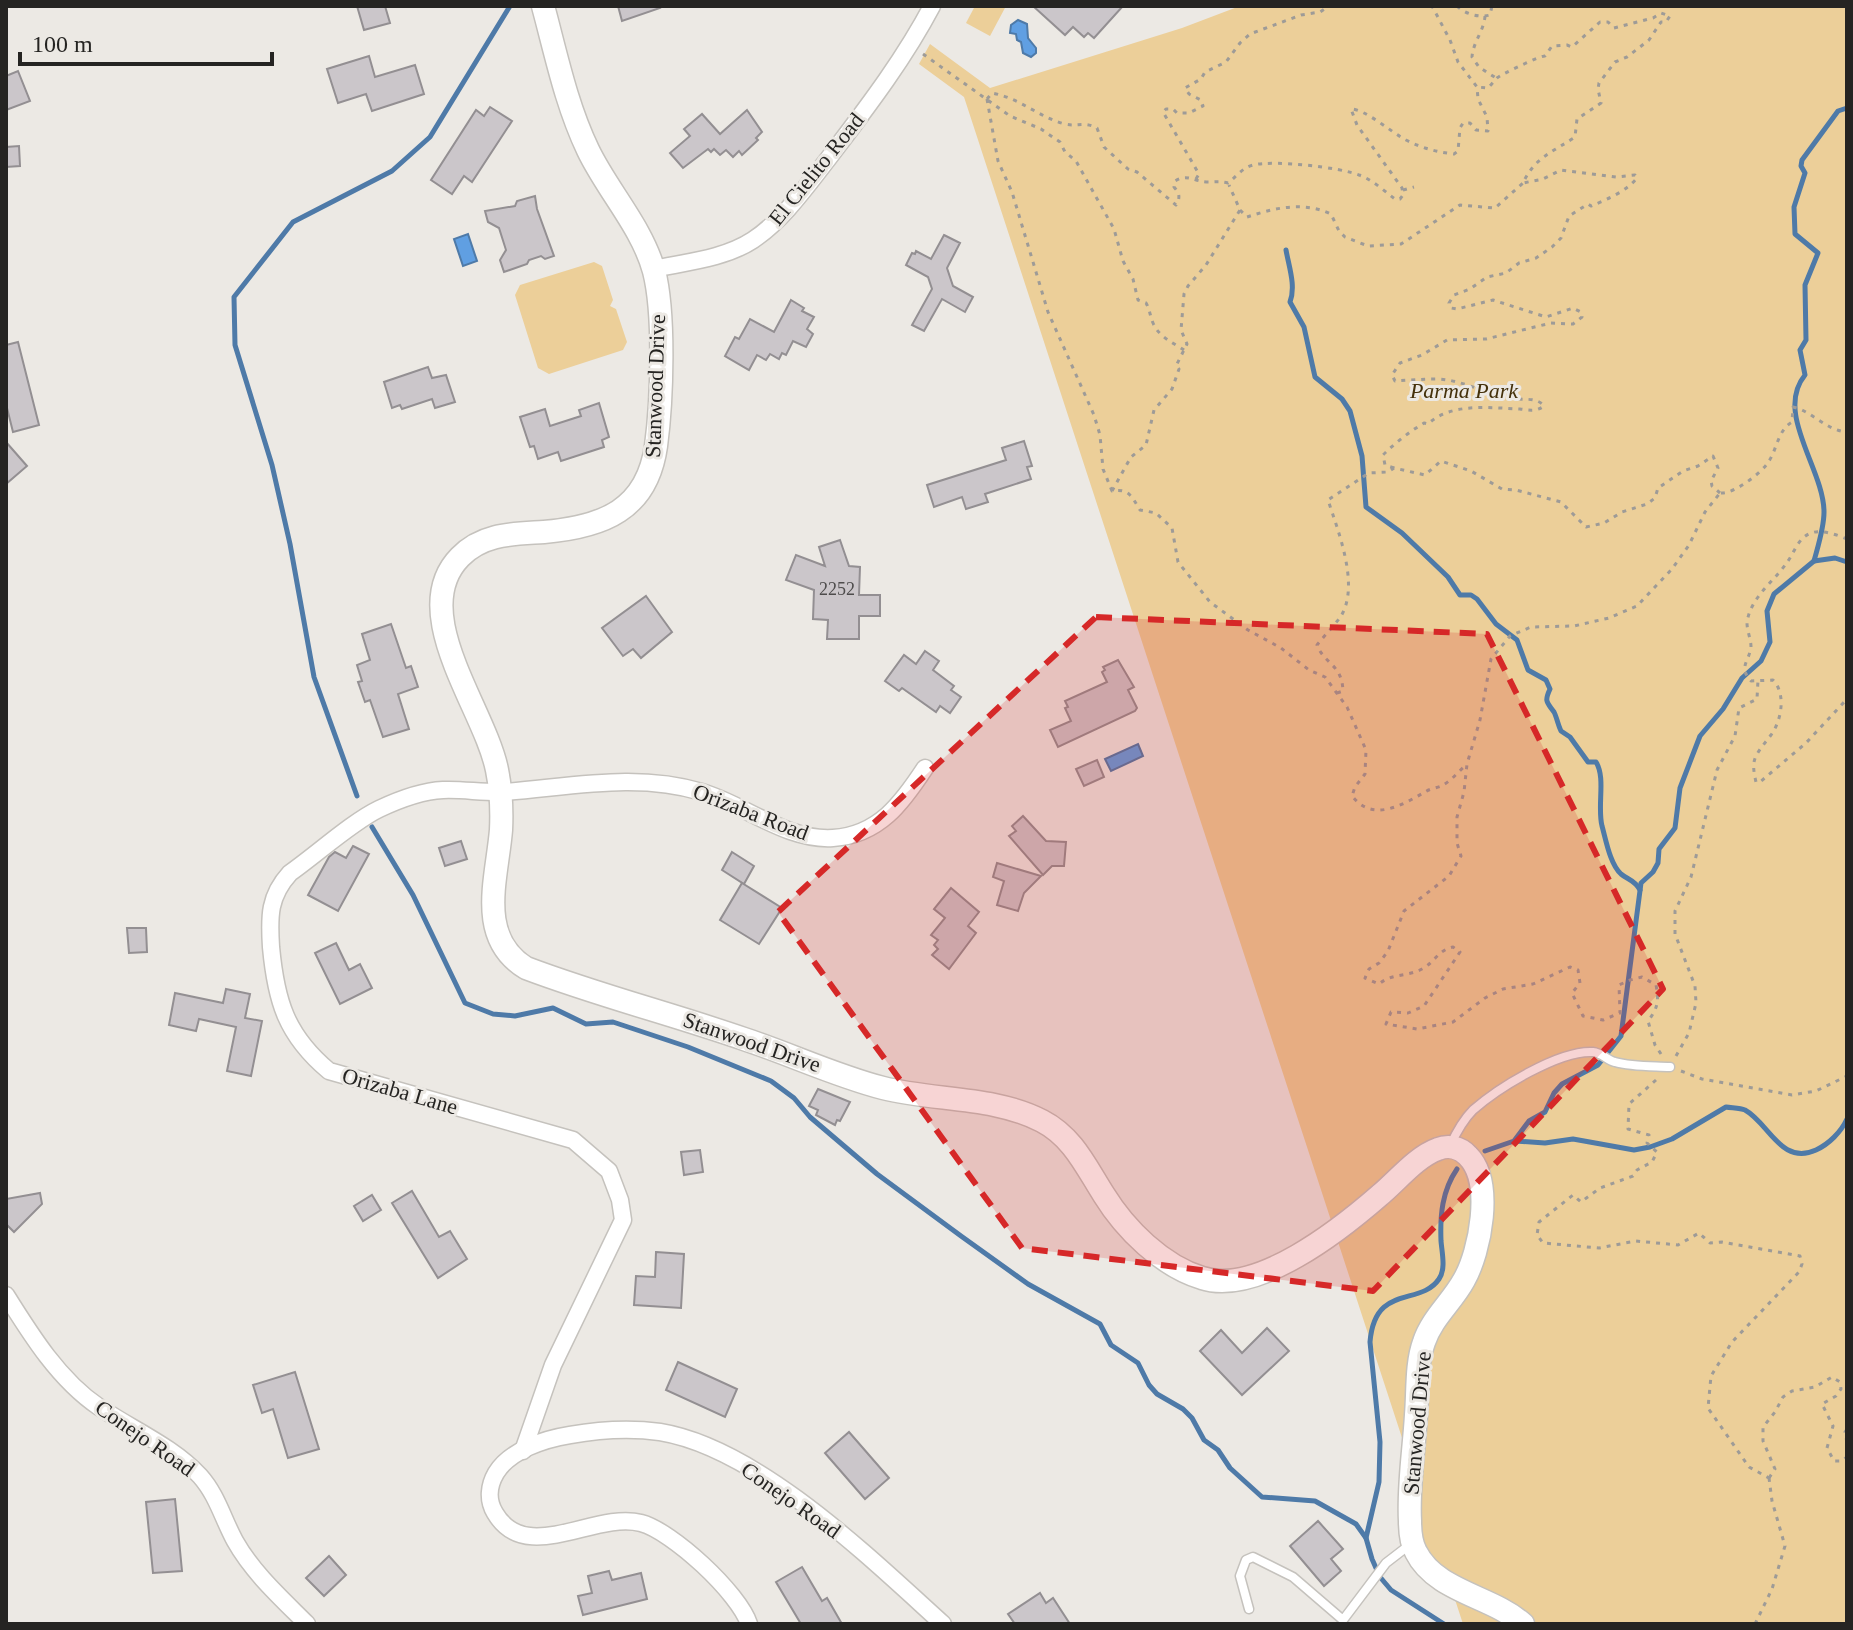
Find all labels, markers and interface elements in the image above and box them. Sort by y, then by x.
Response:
scale bar [20,16,272,66]
text: 100 m [32,31,93,57]
street label: El Cielito Road [763,108,869,230]
street label: Stanwood Drive [640,314,670,458]
park label: Parma Park [1409,378,1519,403]
house number: 2252 [819,579,855,599]
street label: Orizaba Road [690,779,812,845]
street label: Stanwood Drive [680,1007,824,1077]
street label: Orizaba Lane [339,1063,461,1119]
street label: Stanwood Drive [1398,1350,1436,1496]
street label: Conejo Road [91,1395,199,1481]
street label: Conejo Road [737,1457,845,1543]

